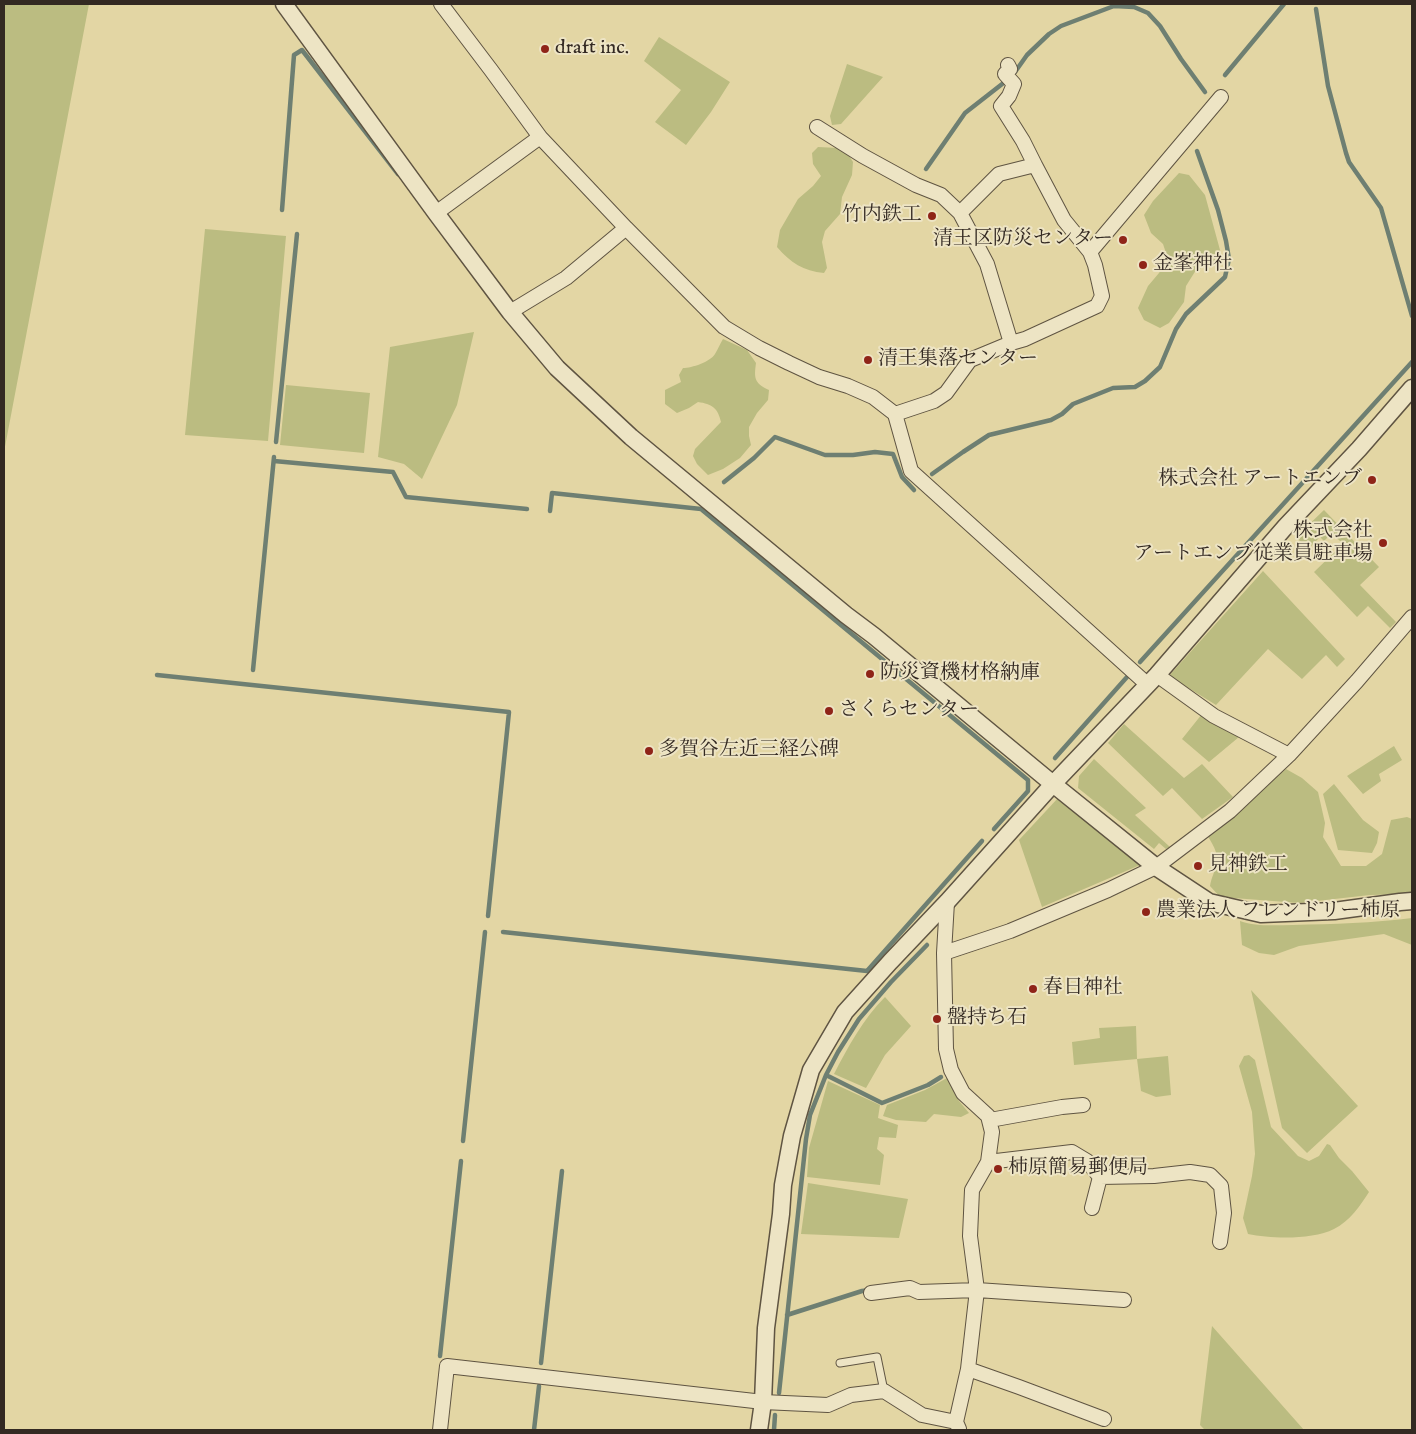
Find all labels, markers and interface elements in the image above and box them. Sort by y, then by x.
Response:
place label: draft inc. [555,37,629,61]
marker: draft inc. [539,43,551,55]
place label: 竹内鉄工 [842,204,922,228]
marker: 竹内鉄工 [926,210,938,222]
place label: 清王区防災センター [933,228,1113,252]
marker: 清王区防災センター [1117,234,1129,246]
place label: 金峯神社 [1153,253,1233,277]
marker: 金峯神社 [1137,259,1149,271]
place label: 清王集落センター [878,348,1038,372]
marker: 清王集落センター [862,354,874,366]
place label: 株式会社 アートエンブ [1158,468,1362,492]
marker: 株式会社 アートエンブ [1366,474,1378,486]
place label: 株式会社 アートエンブ従業員駐車場 [1134,520,1373,567]
marker: 株式会社 アートエンブ従業員駐車場 [1377,537,1389,549]
place label: 防災資機材格納庫 [880,662,1040,686]
marker: 防災資機材格納庫 [864,668,876,680]
place label: さくらセンター [839,699,979,723]
marker: さくらセンター [823,705,835,717]
place label: 多賀谷左近三経公碑 [659,739,839,763]
marker: 多賀谷左近三経公碑 [643,745,655,757]
place label: 見神鉄工 [1208,854,1288,878]
marker: 見神鉄工 [1192,860,1204,872]
place label: 農業法人 フレンドリー柿原 [1156,900,1400,924]
marker: 農業法人 フレンドリー柿原 [1140,906,1152,918]
place label: 春日神社 [1043,977,1123,1001]
marker: 春日神社 [1027,983,1039,995]
place label: 盤持ち石 [947,1007,1027,1031]
marker: 盤持ち石 [931,1013,943,1025]
place label: 柿原簡易郵便局 [1008,1157,1148,1181]
marker: 柿原簡易郵便局 [992,1163,1004,1175]

